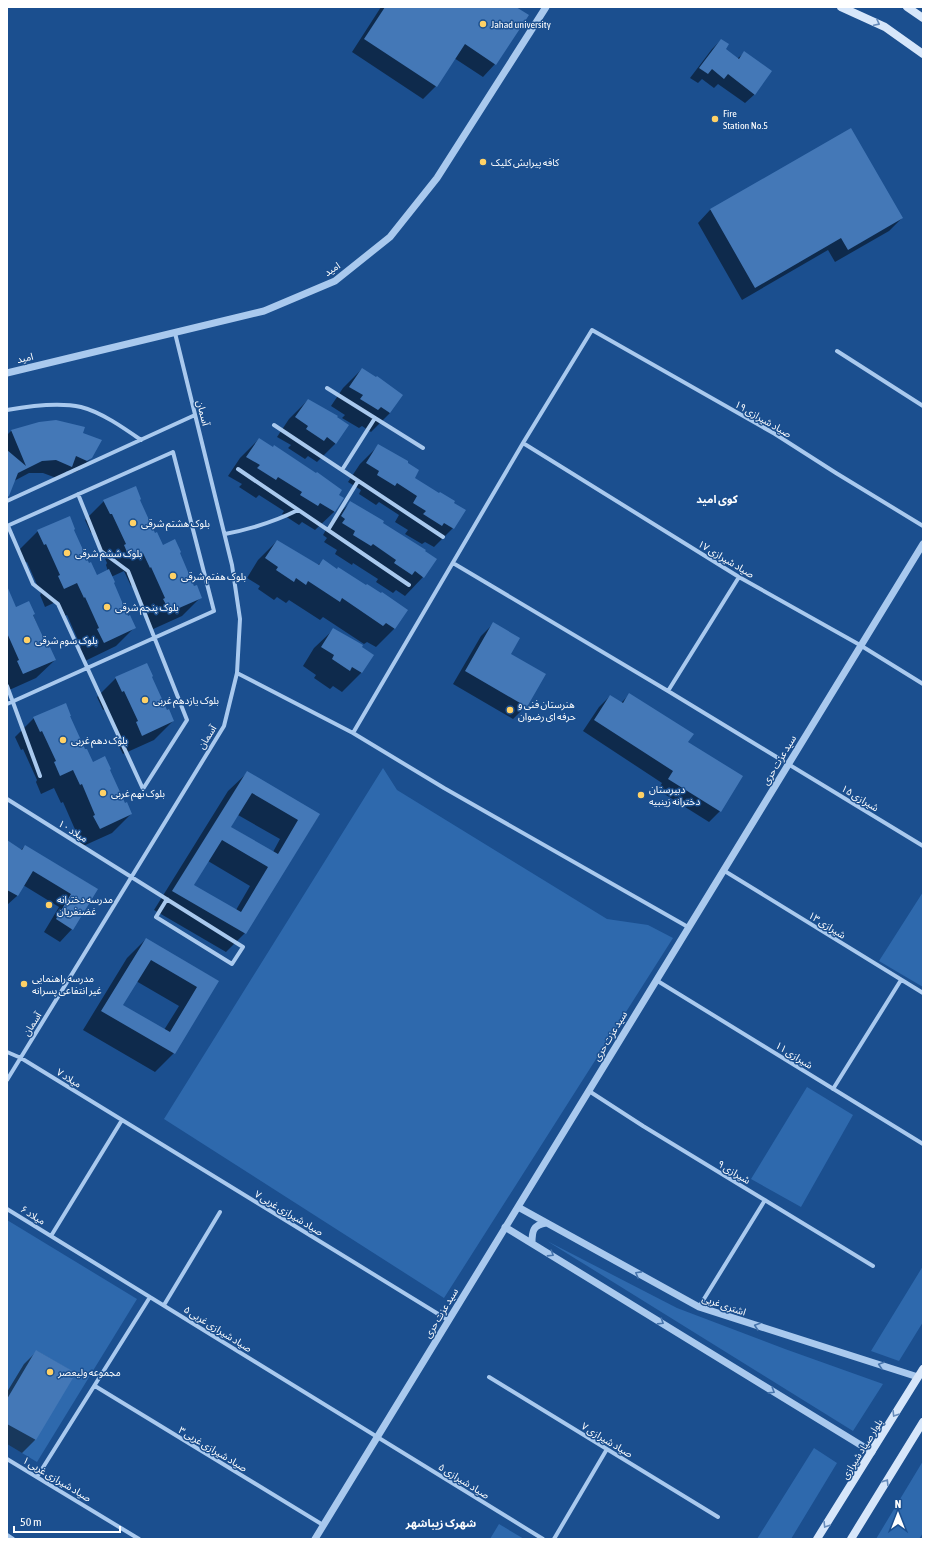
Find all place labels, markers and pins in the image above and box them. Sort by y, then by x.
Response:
marker: Jahad university [478,19,488,29]
place label: Jahad university [491,19,551,30]
place label: Fire Station No.5 [723,108,768,131]
marker: Fire Station No.5 [710,114,720,124]
marker: کافه پیرایش کلیک [478,157,488,167]
place label: کافه پیرایش کلیک [491,157,560,169]
marker: بلوک هشتم شرقی [128,518,138,528]
place label: بلوک هشتم شرقی [141,518,210,531]
marker: بلوک ششم شرقی [62,548,72,558]
place label: بلوک ششم شرقی [75,548,143,561]
marker: بلوک هفتم شرقی [168,571,178,581]
place label: بلوک هفتم شرقی [181,571,247,584]
marker: بلوک پنجم شرقی [102,602,112,612]
place label: بلوک پنجم شرقی [115,602,179,615]
marker: بلوک سوم شرقی [22,635,32,645]
place label: بلوک سوم شرقی [35,635,98,649]
marker: بلوک یازدهم غربی [140,695,150,705]
place label: بلوک یازدهم غربی [153,695,219,708]
place label: هنرستان فنی و حرفه ای رضوان [518,699,576,723]
marker: هنرستان فنی و حرفه ای رضوان [505,705,515,715]
marker: بلوک دهم غربی [58,735,68,745]
place label: بلوک دهم غربی [71,735,128,748]
place label: دبیرستان دخترانه زینبیه [649,784,700,808]
marker: بلوک نهم غربی [98,788,108,798]
place label: بلوک نهم غربی [111,788,165,801]
marker: دبیرستان دخترانه زینبیه [636,790,646,800]
place label: مدرسه دخترانه غضنفریان [57,894,113,918]
marker: مدرسه دخترانه غضنفریان [44,900,54,910]
place label: مدرسه راهنمایی غیر انتفاعی پسرانه [32,973,102,997]
marker: مدرسه راهنمایی غیر انتفاعی پسرانه [19,979,29,989]
marker: مجموعه ولیعصر [45,1367,55,1377]
place label: مجموعه ولیعصر [57,1367,121,1379]

